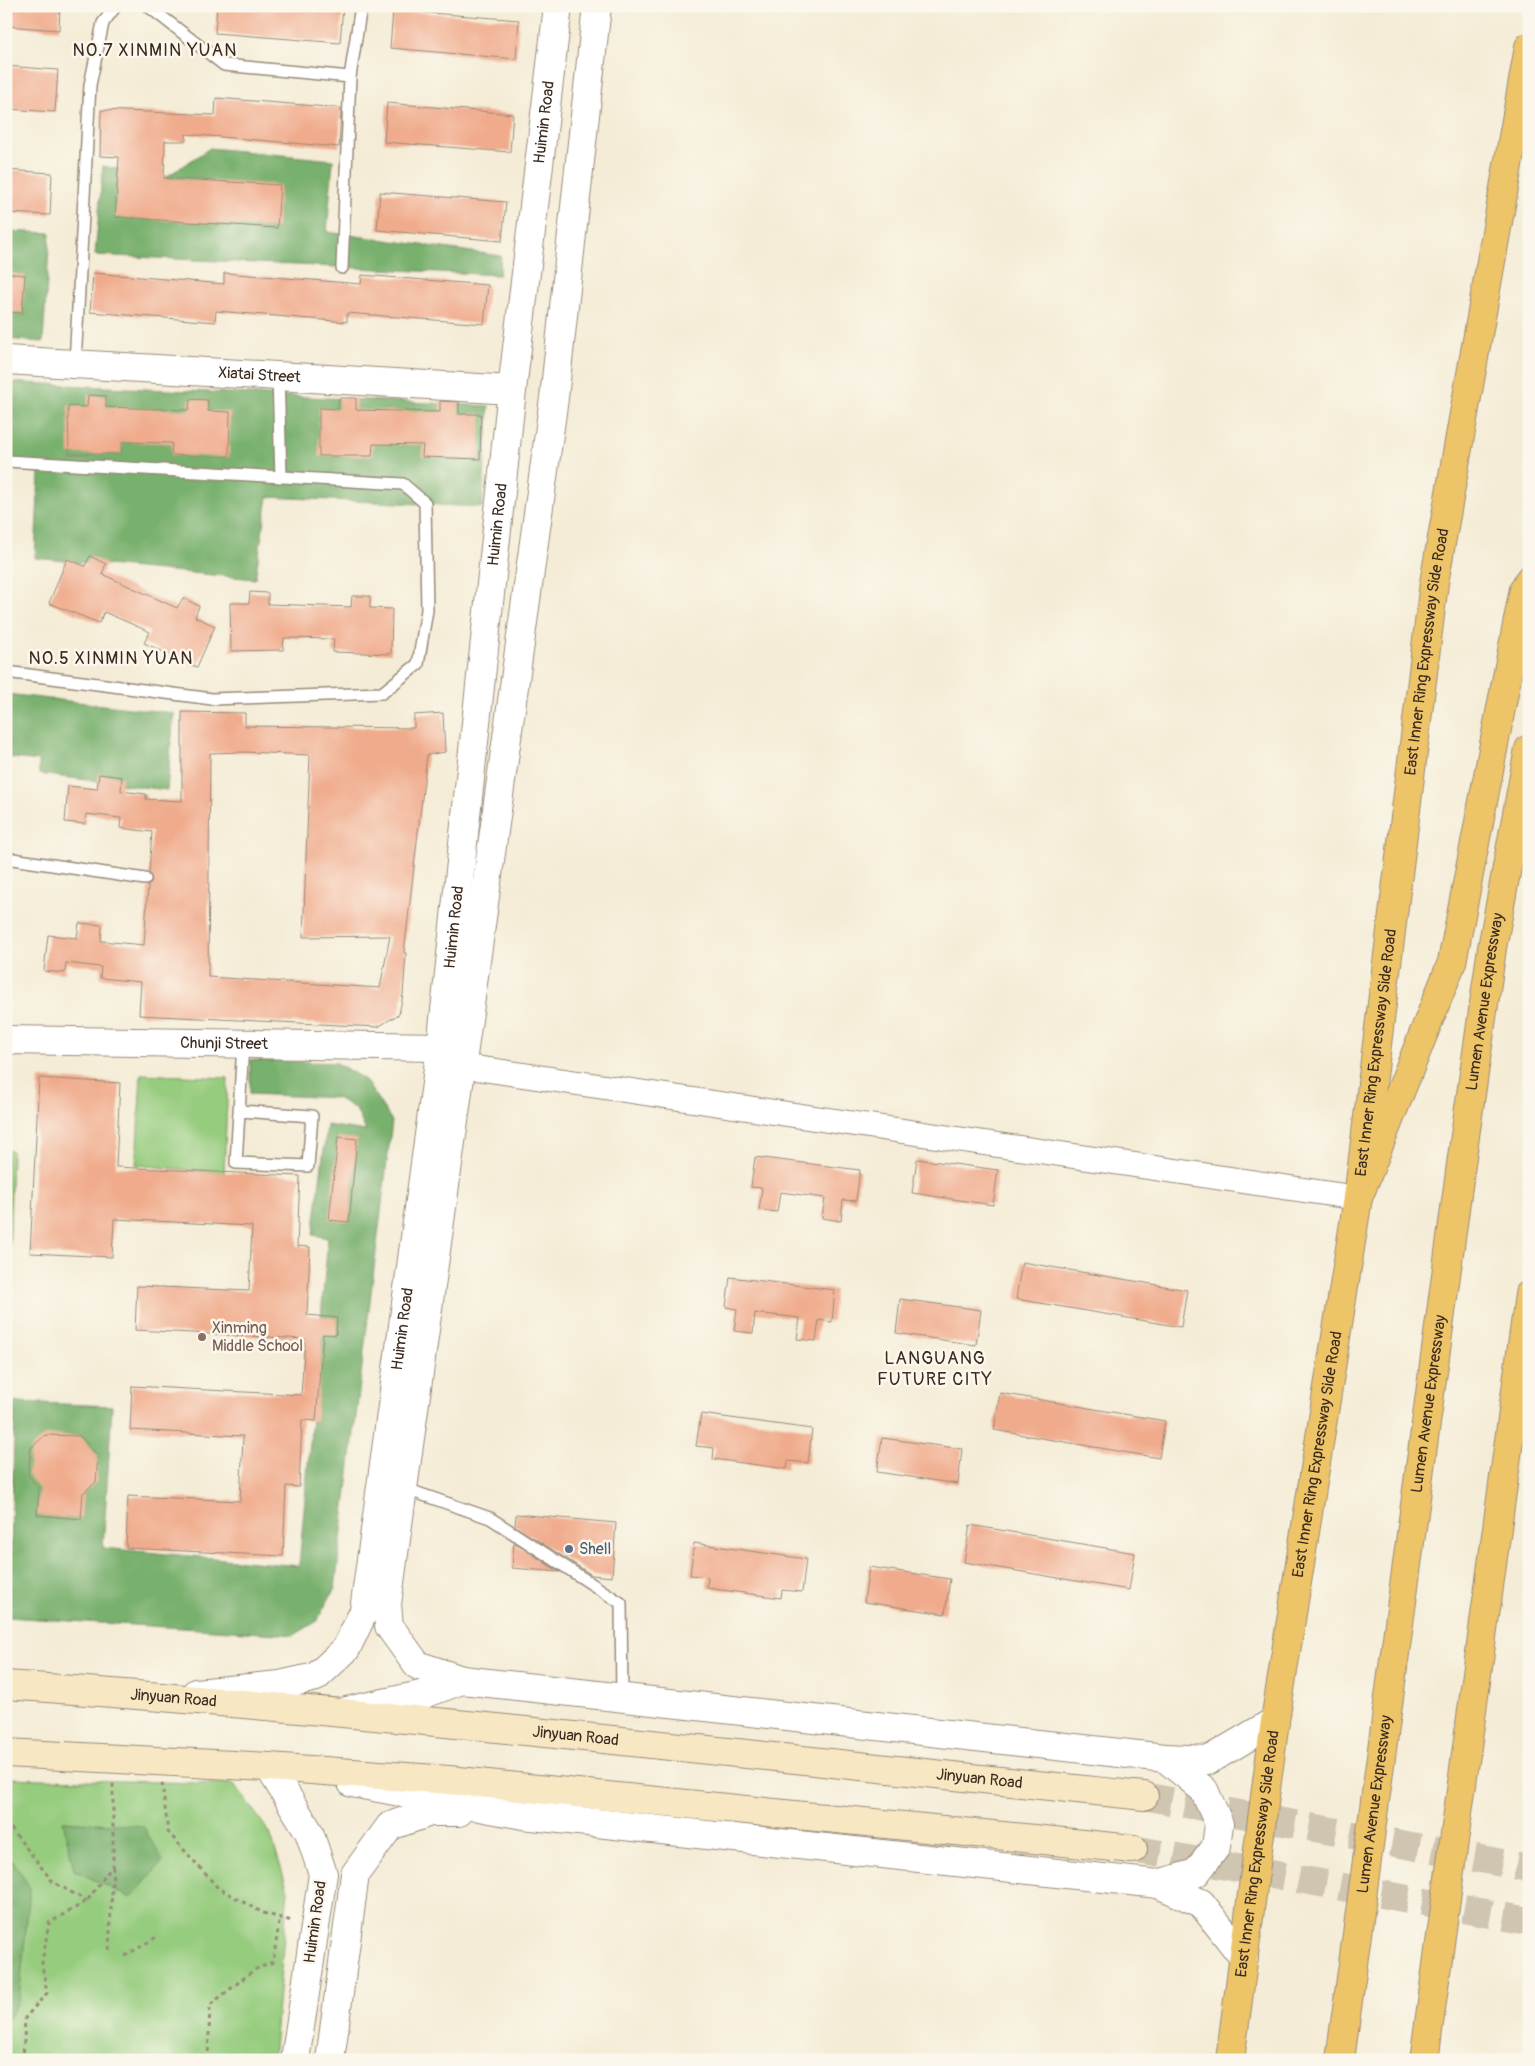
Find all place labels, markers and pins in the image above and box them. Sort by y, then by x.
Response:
place label: Xinming Middle School [212,1318,303,1356]
marker: Xinming Middle School [196,1331,208,1343]
place label: Shell [579,1539,611,1559]
marker: Shell [563,1543,575,1555]

